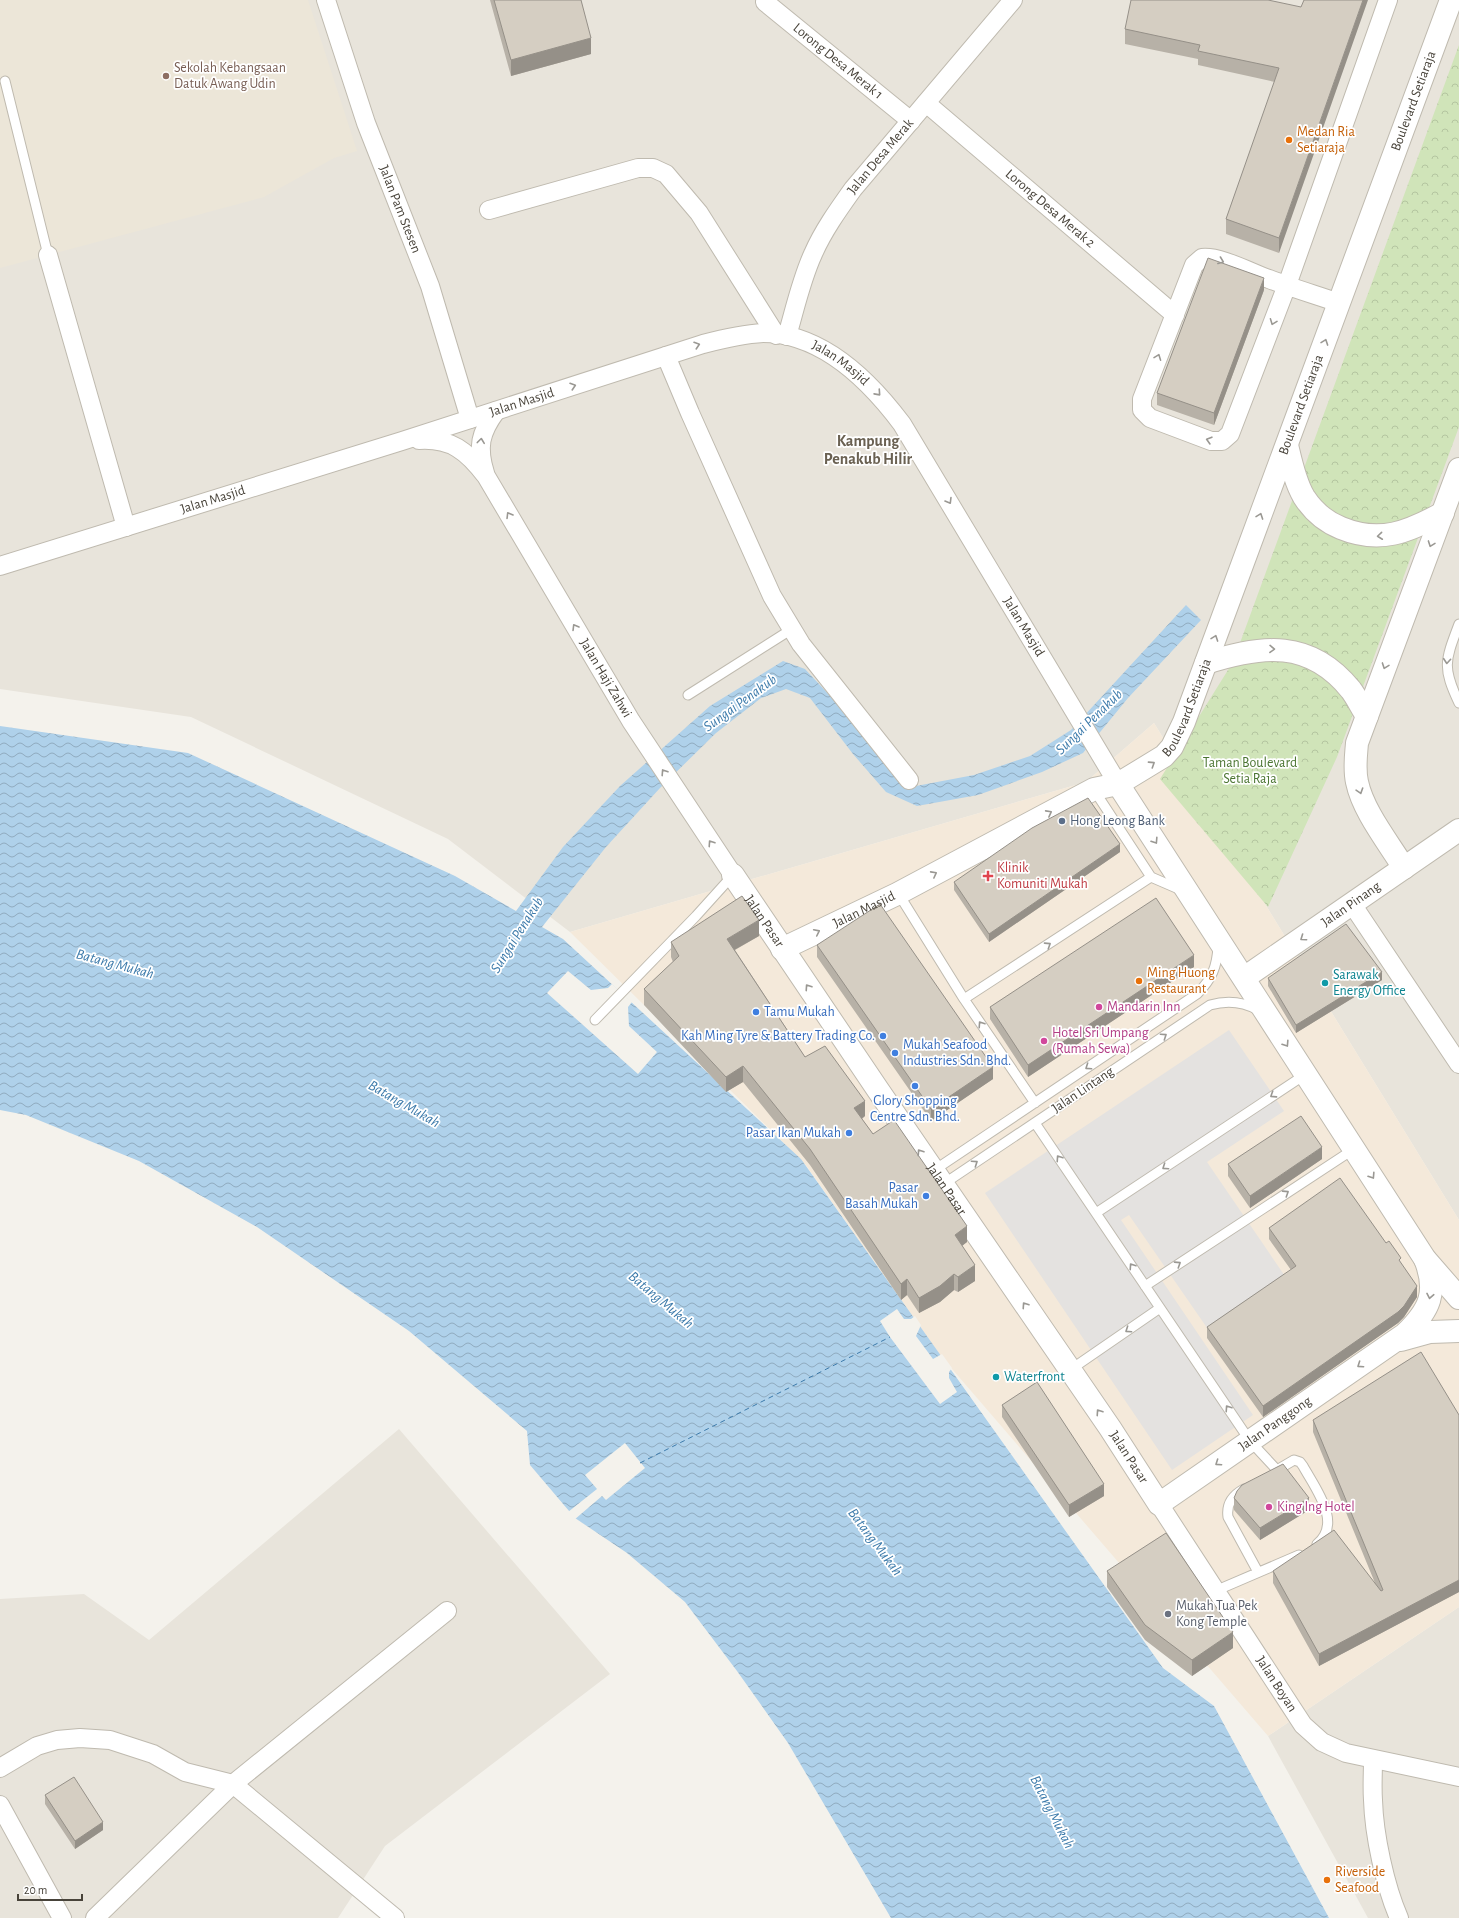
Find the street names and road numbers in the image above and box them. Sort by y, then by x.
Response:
street label: Lorong Desa Merak 1 [790,21,885,102]
street label: Boulevard Setiaraja [1389,49,1439,153]
street label: Jalan Desa Merak [845,116,916,197]
street label: Jalan Pam Stesen [376,163,423,255]
street label: Lorong Desa Merak 2 [1003,167,1098,251]
street label: Jalan Masjid [810,338,872,388]
street label: Boulevard Setiaraja [1276,352,1326,457]
street label: Jalan Masjid [488,385,556,419]
street label: Jalan Masjid [179,483,247,516]
street label: Jalan Masjid [1000,595,1047,659]
street label: Jalan Haji Zahwi [577,636,634,720]
street label: Boulevard Setiaraja [1160,656,1214,760]
street label: Jalan Pinang [1319,879,1383,929]
street label: Jalan Masjid [831,889,897,930]
street label: Jalan Pasar [742,893,787,950]
street label: Jalan Lintang [1050,1064,1117,1116]
street label: Jalan Pasar [924,1161,969,1218]
street label: Jalan Panggong [1236,1394,1314,1454]
street label: Jalan Pasar [1107,1428,1151,1486]
street label: Jalan Boyan [1253,1654,1300,1714]

